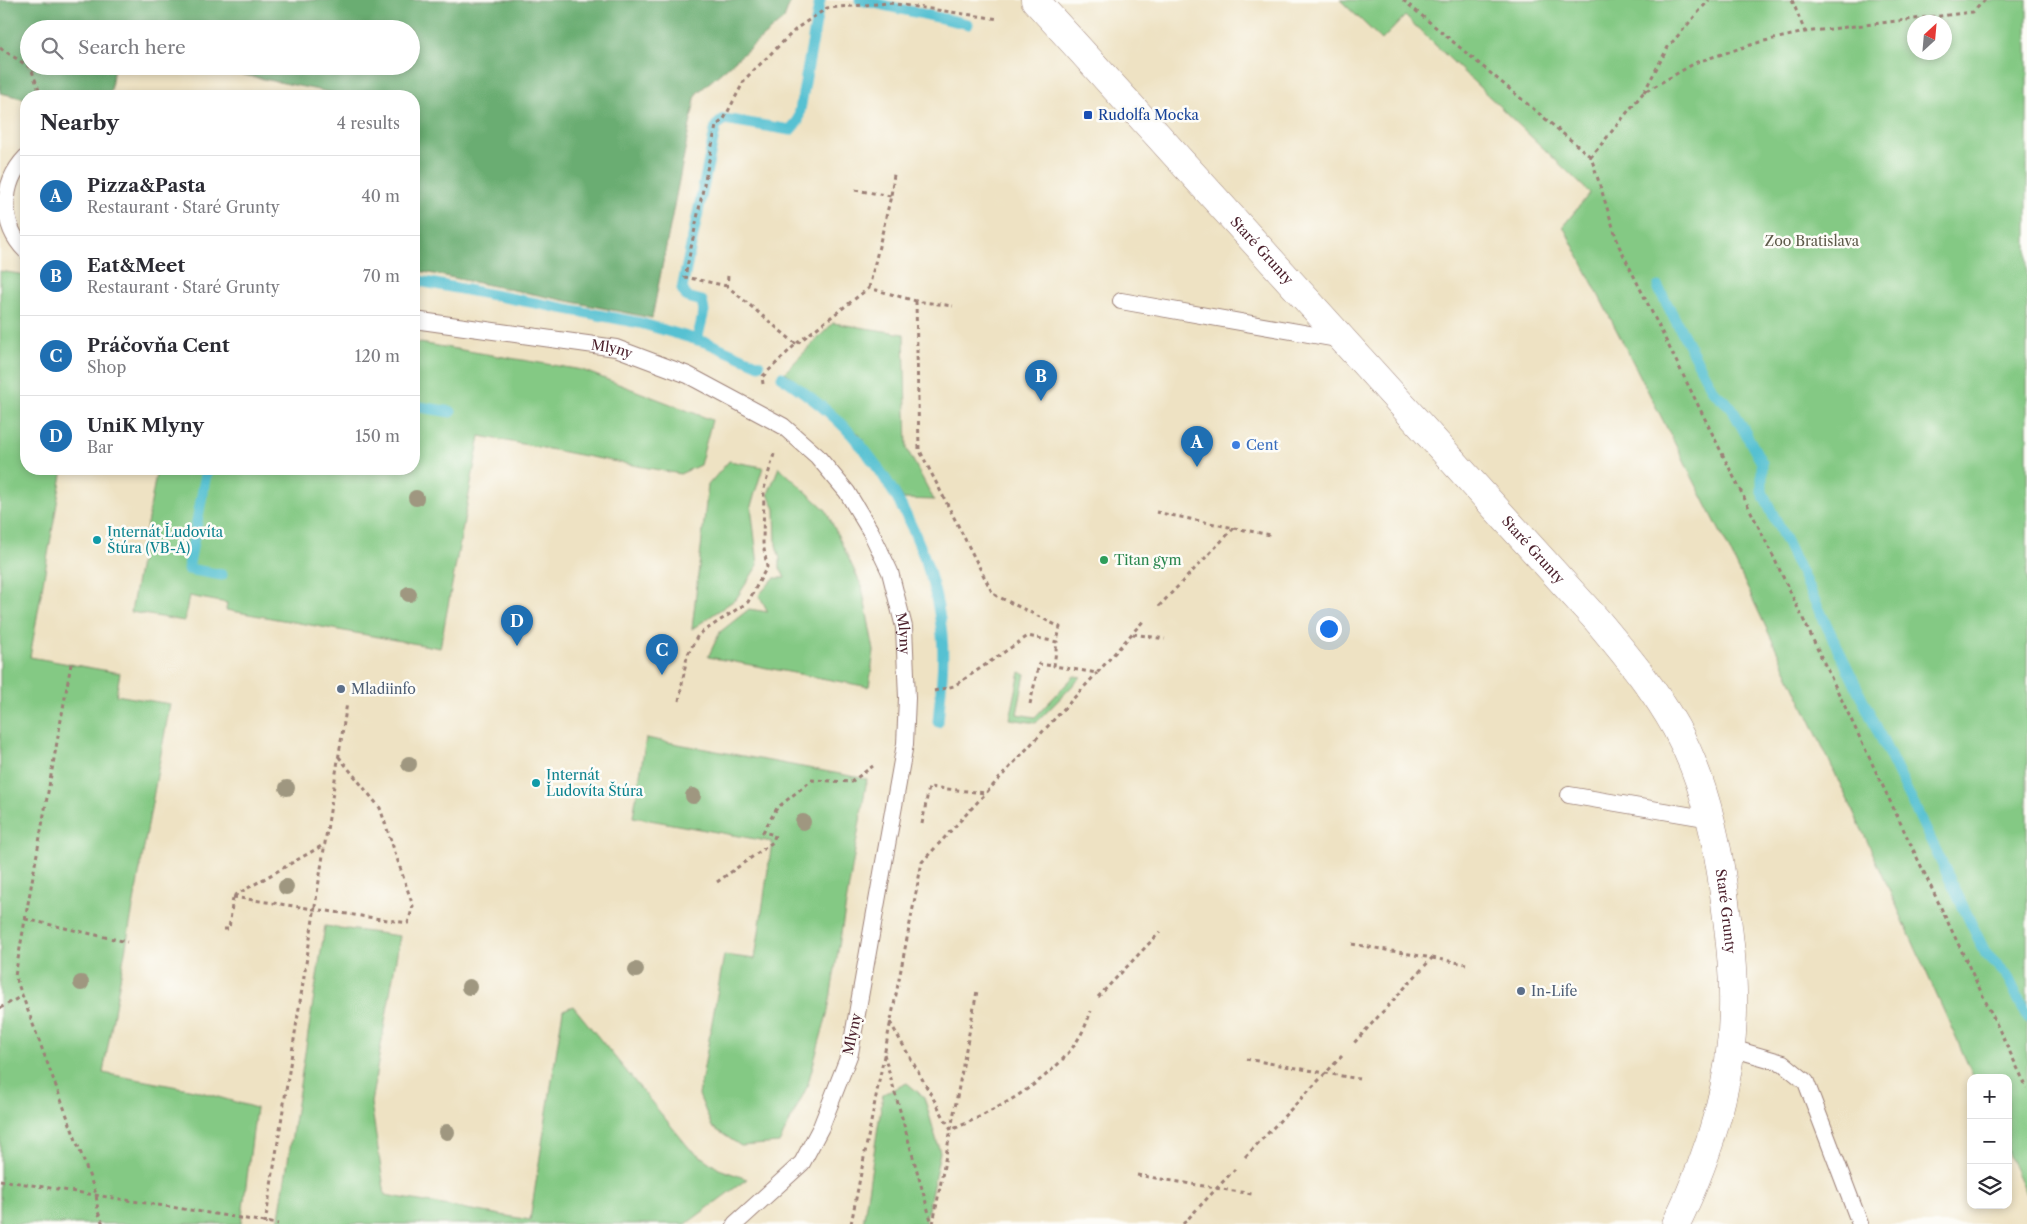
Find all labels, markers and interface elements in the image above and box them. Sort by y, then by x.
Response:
north arrow [1907,15,1952,60]
search box [20,20,420,75]
icon: search [38,34,66,62]
text: Search here [78,36,186,59]
place label: Rudolfa Mocka [1098,106,1200,124]
marker: Rudolfa Mocka [1082,109,1094,121]
text: Nearby [40,110,119,135]
text: 4 results [337,113,400,133]
text: Pizza&Pasta [87,174,206,197]
text: A [50,186,62,206]
text: 40 m [361,186,400,206]
text: Restaurant · Staré Grunty [87,197,280,217]
street label: Staré Grunty [1227,213,1297,288]
park label: Zoo Bratislava [1765,232,1860,250]
text: Eat&Meet [87,254,185,277]
text: B [50,266,62,286]
text: 70 m [363,266,400,286]
text: Restaurant · Staré Grunty [87,277,280,297]
text: Práčovňa Cent [87,334,230,357]
street label: Mlyny [590,336,635,363]
text: C [50,346,62,366]
text: 120 m [355,346,400,366]
text: Shop [87,357,126,377]
pin: B [1025,360,1057,401]
text: UniK Mlyny [87,414,204,437]
text: D [49,426,63,446]
text: 150 m [355,426,400,446]
pin: A [1181,426,1213,467]
place label: Cent [1246,436,1278,454]
text: Bar [87,437,113,457]
marker: Cent [1230,439,1242,451]
street label: Staré Grunty [1498,512,1569,588]
place label: Internát Ľudovíta Štúra (VB-A) [107,522,224,557]
marker: Internát Ľudovíta Štúra (VB-A) [91,534,103,546]
place label: Titan gym [1114,551,1182,569]
marker: Titan gym [1098,554,1110,566]
pin: D [501,605,533,646]
street label: Mlyny [892,611,914,655]
your location [1316,616,1342,642]
pin: C [646,634,678,675]
place label: Mladiinfo [351,680,416,698]
marker: Mladiinfo [335,683,347,695]
place label: Internát Ľudovíta Štúra [546,766,644,800]
marker: Internát Ľudovíta Štúra [530,777,542,789]
street label: Staré Grunty [1712,868,1740,955]
place label: In-Life [1531,982,1578,1000]
marker: In-Life [1515,985,1527,997]
street label: Mlyny [839,1011,865,1057]
map controls [1967,1074,2012,1209]
button: + [1967,1074,2012,1119]
button: − [1967,1119,2012,1164]
button: layers [1967,1164,2012,1209]

